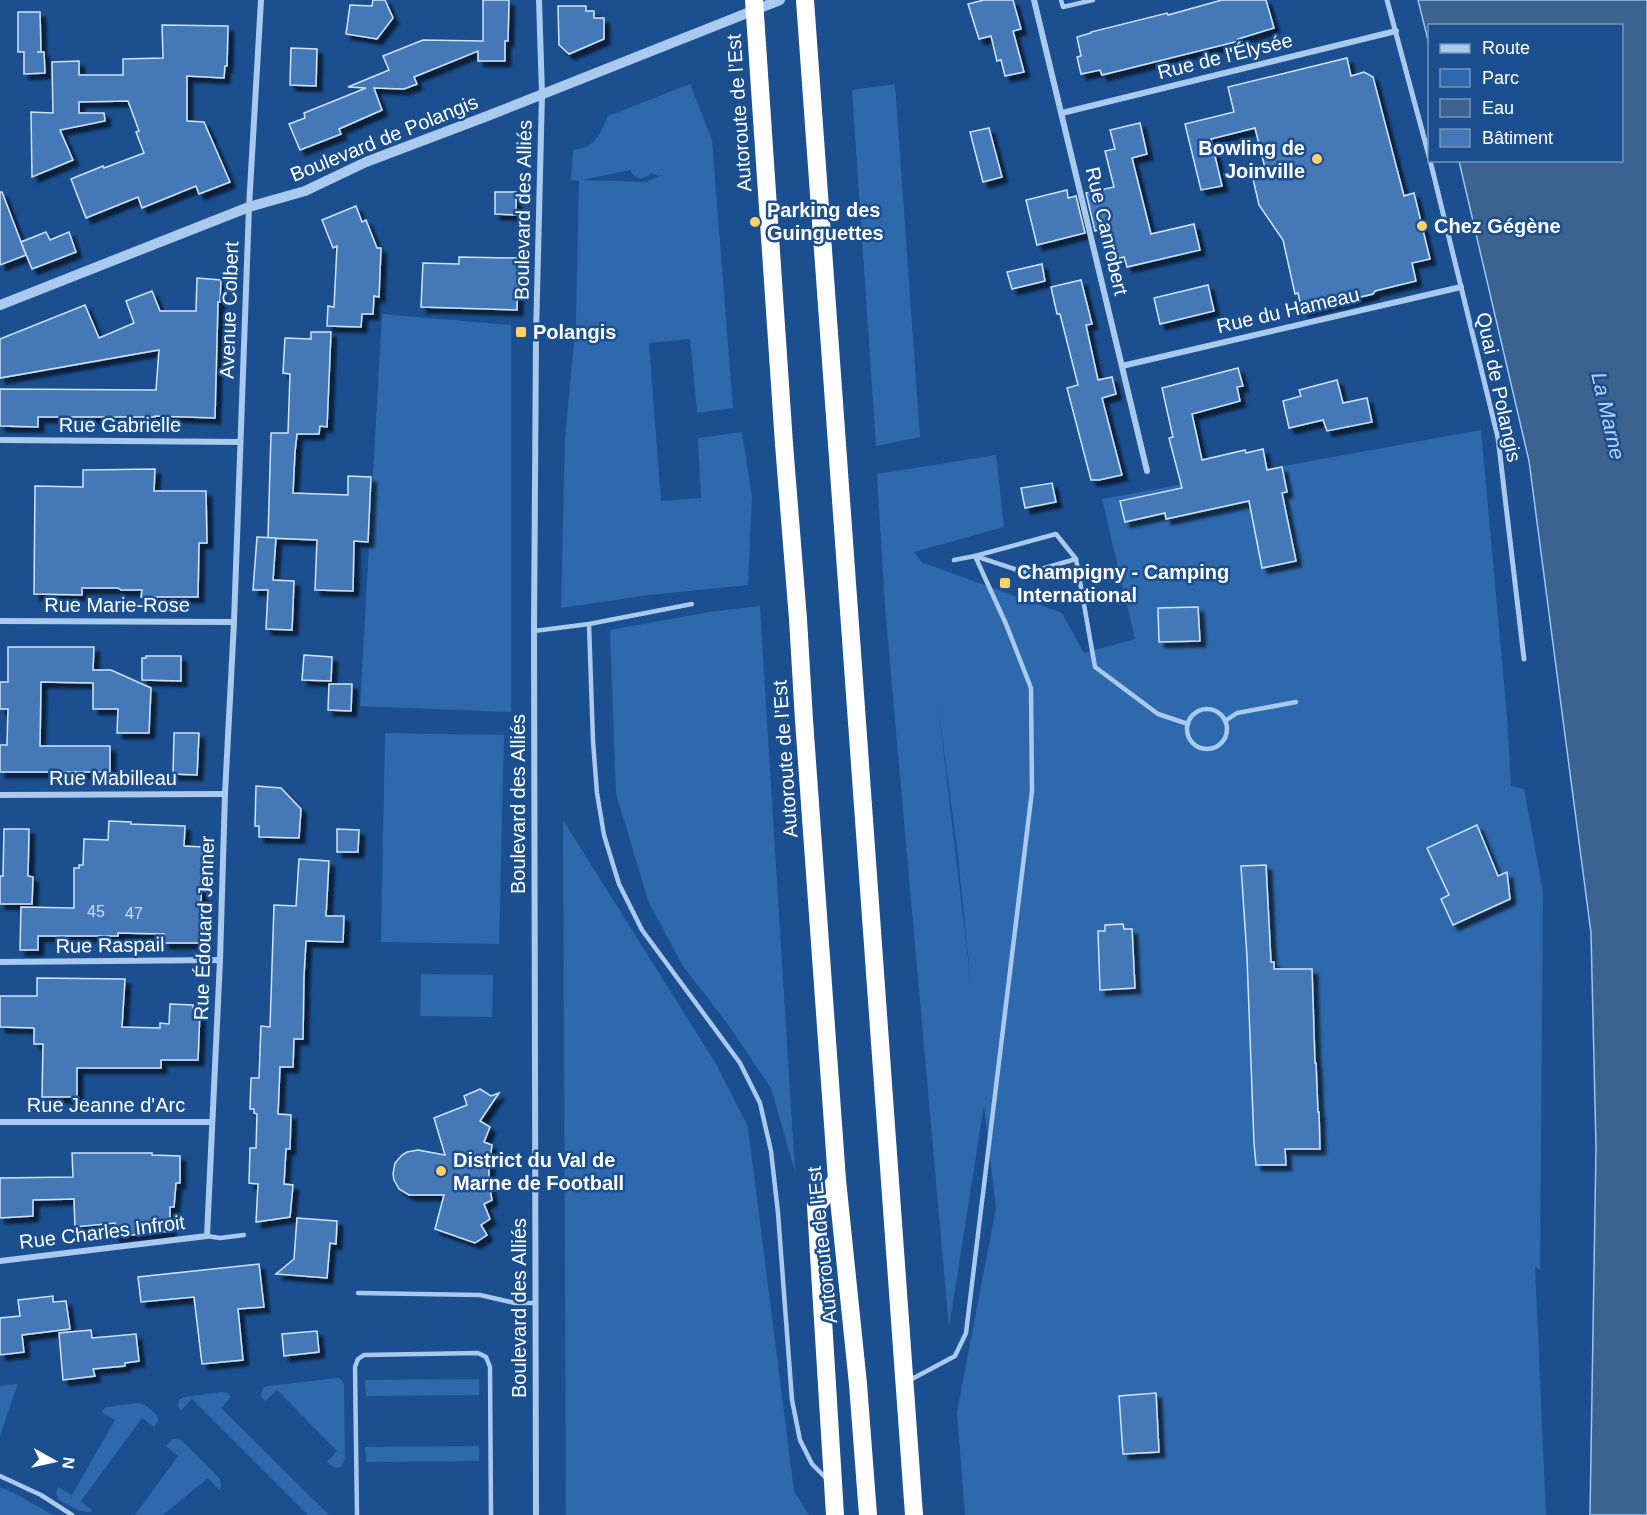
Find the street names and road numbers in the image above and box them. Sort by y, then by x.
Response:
street label: Rue de l'Élysée [1155,29,1295,83]
street label: Autoroute de l’Est [722,33,755,193]
street label: Boulevard de Polangis [287,90,481,186]
street label: Boulevard des Alliés [510,120,536,300]
street label: Rue Canrobert [1082,165,1133,298]
street label: Avenue Colbert [216,240,242,379]
street label: Rue du Hameau [1215,283,1361,337]
street label: Quai de Polangis [1472,310,1526,464]
street label: Rue Gabrielle [59,414,181,436]
street label: Rue Marie-Rose [44,594,190,616]
street label: Autoroute de l’Est [768,679,801,839]
street label: Boulevard des Alliés [507,714,529,894]
street label: Rue Mabilleau [49,767,177,789]
street label: Rue Édouard Jenner [190,835,218,1021]
street label: Rue Raspail [55,933,165,957]
street label: Rue Jeanne d'Arc [27,1094,185,1116]
street label: Autoroute de l’Est [803,1165,841,1325]
street label: Rue Charles Infroit [18,1211,187,1253]
street label: Boulevard des Alliés [508,1218,530,1398]

